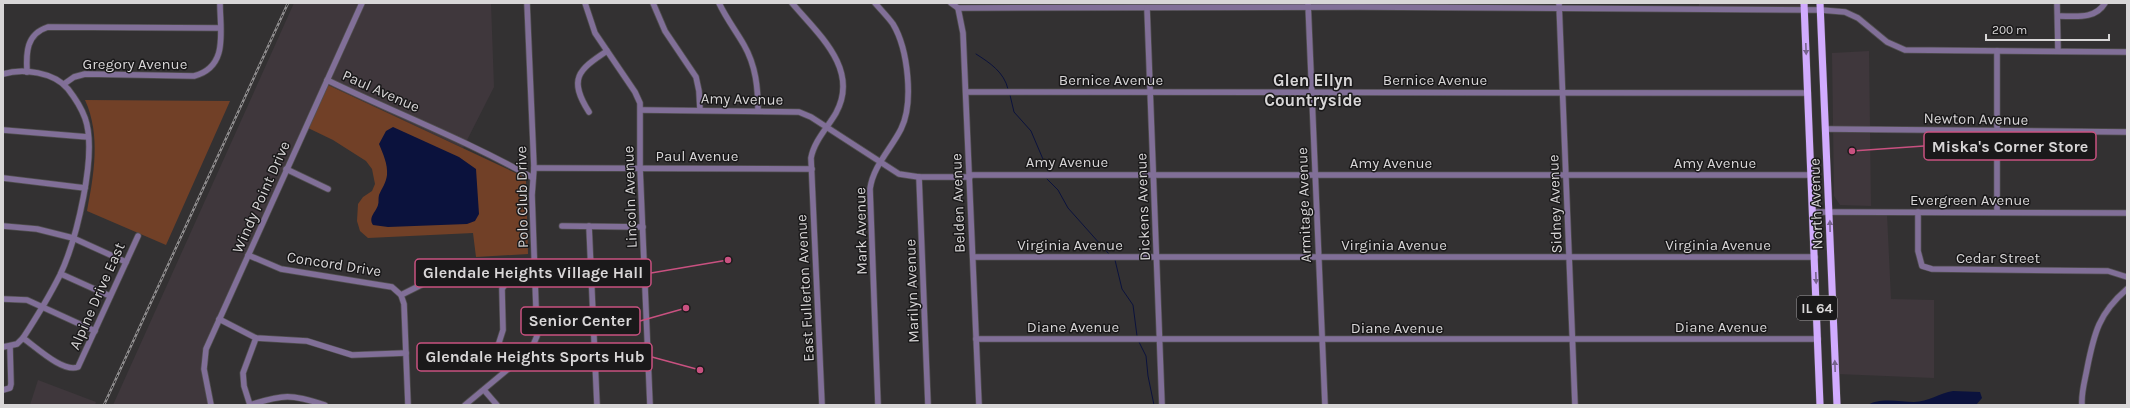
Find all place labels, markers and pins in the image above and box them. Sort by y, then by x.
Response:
callout: Miska's Corner Store [1924,132,2096,160]
callout: Glendale Heights Village Hall [415,259,651,287]
callout: Senior Center [521,307,640,335]
callout: Glendale Heights Sports Hub [417,343,652,371]

